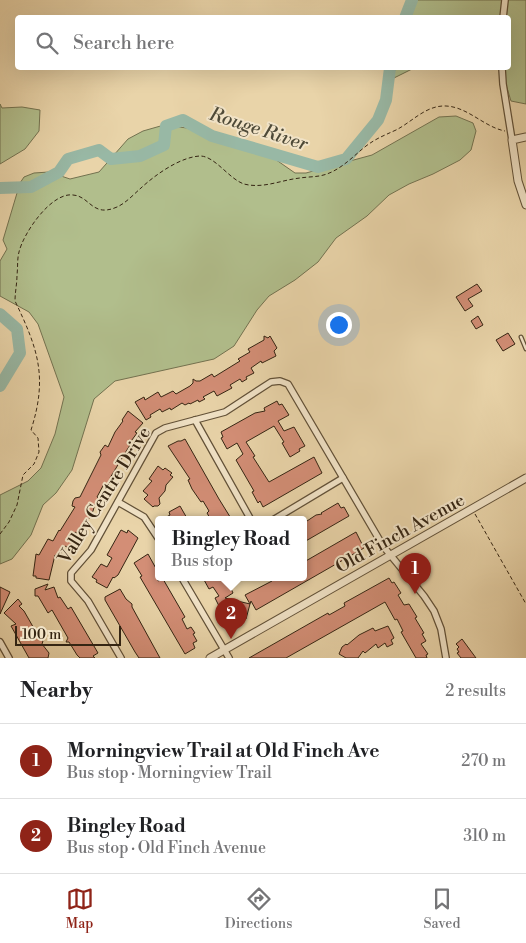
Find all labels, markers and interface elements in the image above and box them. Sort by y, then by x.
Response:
search box [15,15,511,70]
icon: search [33,29,61,57]
text: Search here [73,31,174,55]
water label: Rouge River [206,101,312,156]
your location [326,312,352,338]
street label: Valley Centre Drive [52,422,156,569]
street label: Old Finch Avenue [332,488,469,578]
popup [155,516,307,581]
text: Bingley Road [171,527,291,551]
text: Bus stop [171,551,233,571]
pin: 1 [399,553,431,594]
pin: 2 [215,598,247,639]
scale bar [15,623,121,646]
text: 100 m [22,626,61,644]
text: Nearby [20,678,93,704]
text: 2 results [445,681,506,701]
text: Morningview Trail at Old Finch Ave [67,739,379,763]
text: 1 [32,751,40,771]
text: 270 m [461,751,506,771]
text: Bus stop · Morningview Trail [67,763,272,783]
text: Bingley Road [67,814,186,838]
text: 2 [31,826,41,846]
text: 310 m [463,826,506,846]
text: Bus stop · Old Finch Avenue [67,838,266,858]
tab: Map [66,885,94,933]
tab: Directions [225,885,292,933]
tab: Saved [424,885,460,933]

